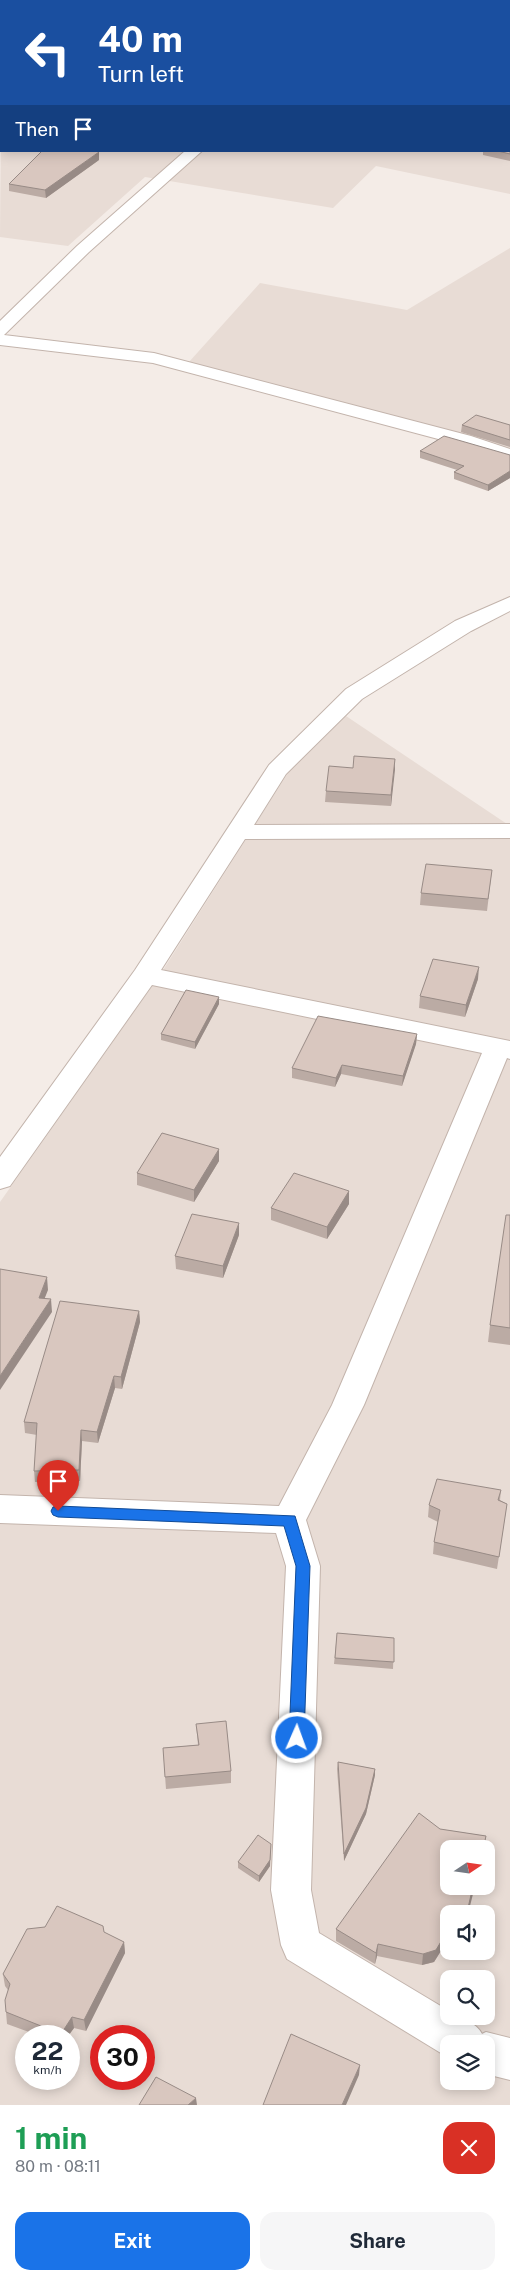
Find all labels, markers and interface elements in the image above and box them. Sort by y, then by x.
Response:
text: 40 m [98,19,183,60]
icon: left [15,20,80,85]
text: Turn left [98,61,184,87]
icon: arrive [69,115,97,143]
text: Then [15,118,59,140]
pin [37,1460,79,1511]
icon: arrive [44,1467,72,1495]
position arrow [270,1711,322,1763]
north arrow [440,1840,495,1895]
map controls [440,1840,495,2090]
button: sound [440,1905,495,1960]
button: search [440,1970,495,2025]
speed limit sign: 30 [90,2025,155,2090]
button: layers [440,2035,495,2090]
text: 22 [32,2036,63,2066]
text: km/h [33,2063,62,2077]
text: 1 min [15,2120,87,2156]
button: close [443,2122,495,2174]
text: 80 m · 08:11 [15,2157,101,2176]
button: Exit [15,2212,250,2270]
button: Share [260,2212,495,2270]

